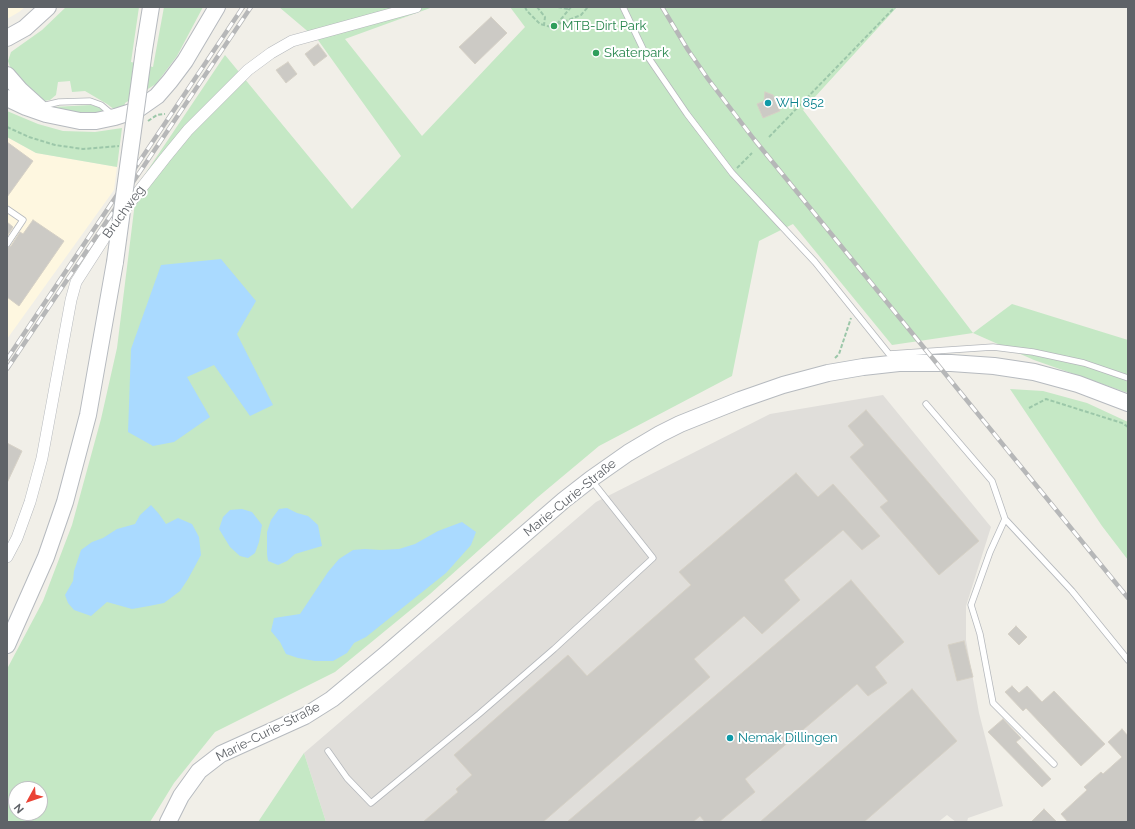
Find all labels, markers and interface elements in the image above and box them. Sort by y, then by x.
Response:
place label: MTB-Dirt Park [562,18,646,34]
marker: MTB-Dirt Park [549,21,559,31]
place label: Skaterpark [604,45,669,61]
marker: Skaterpark [591,48,601,58]
place label: WH 852 [776,95,824,111]
marker: WH 852 [763,98,773,108]
street label: Bruchweg [100,183,148,241]
street label: Marie-Curie-Straße [521,456,619,540]
street label: Marie-Curie-Straße [213,699,323,765]
place label: Nemak Dillingen [738,730,838,746]
marker: Nemak Dillingen [725,733,735,743]
north arrow [8,781,48,821]
text: N [12,801,27,816]

